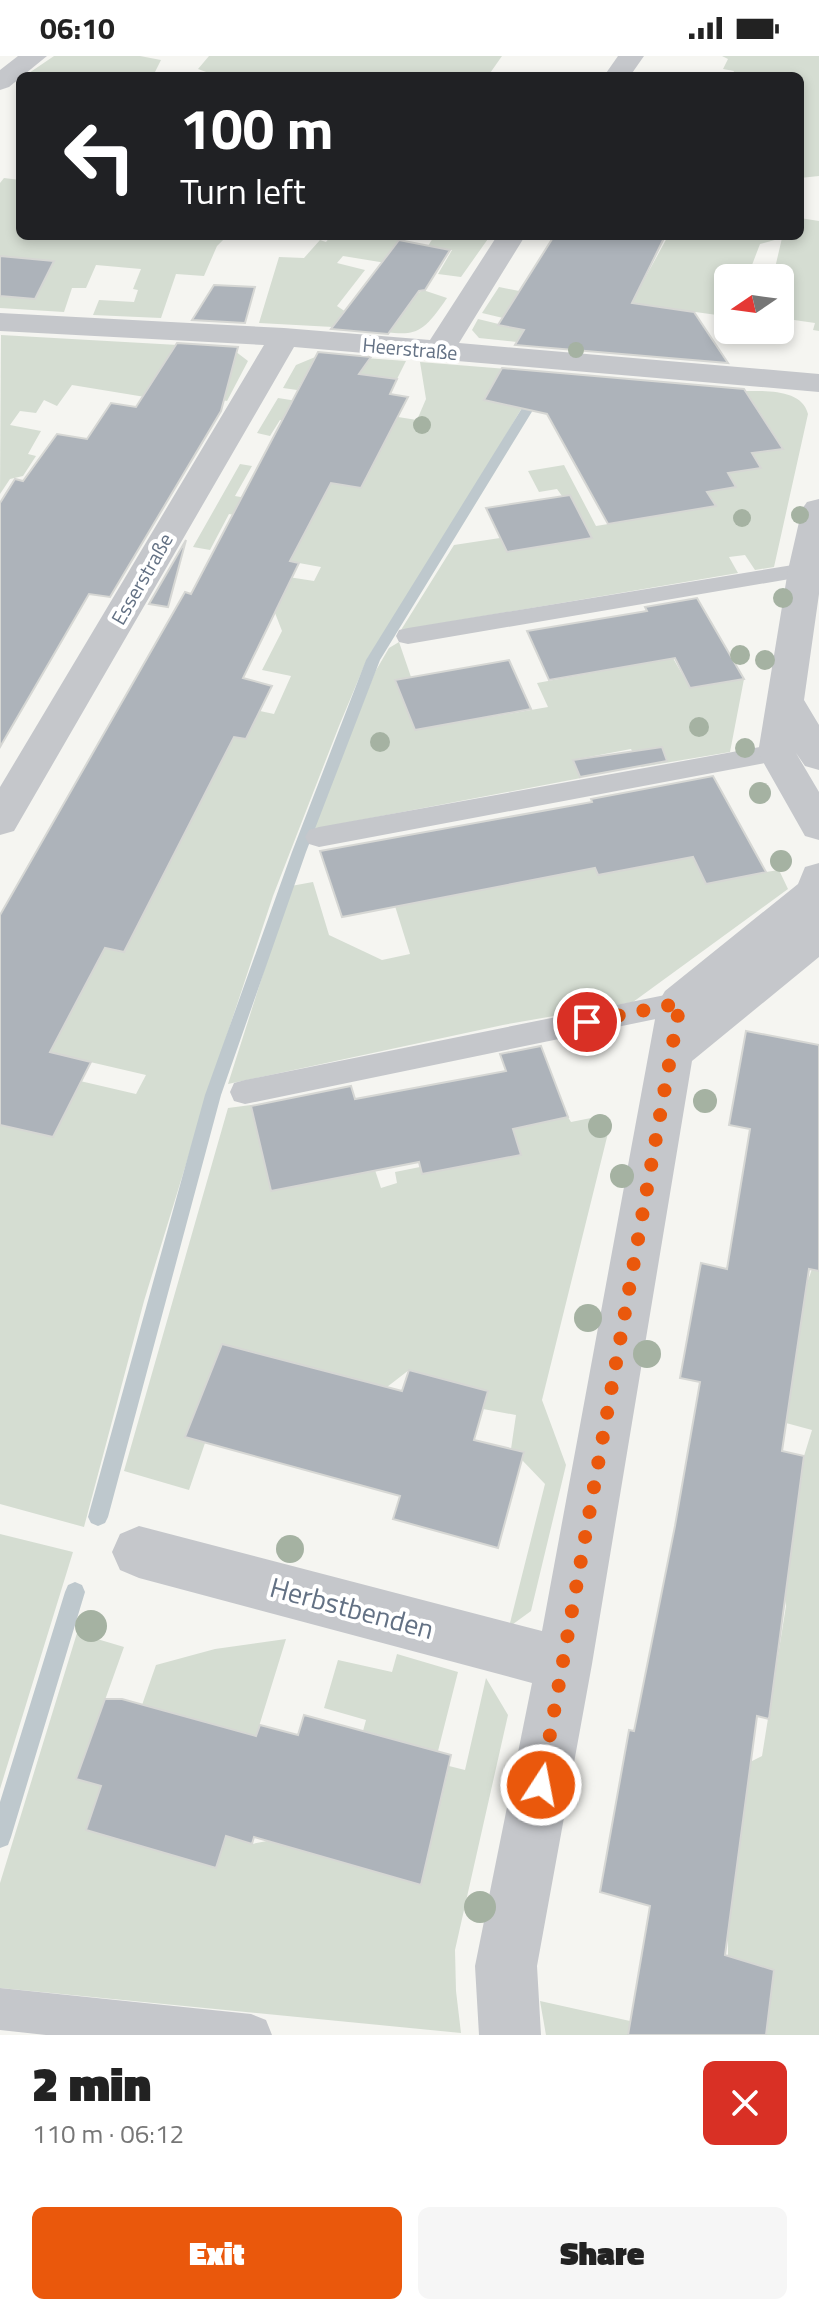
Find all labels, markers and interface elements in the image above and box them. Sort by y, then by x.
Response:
text: 06:10 [40,5,115,51]
text: 100 m [180,86,333,171]
icon: left [48,104,152,208]
text: Turn left [180,163,306,218]
north arrow [714,264,794,344]
map controls [714,264,794,344]
street label: Heerstraße [361,329,459,368]
street label: Esserstraße [103,527,180,630]
pin [553,988,621,1056]
icon: arrive [565,1000,609,1044]
street label: Herbstbenden [265,1565,439,1650]
position arrow [499,1743,583,1827]
text: 2 min [32,2047,151,2120]
button: close [703,2061,787,2145]
text: 110 m · 06:12 [32,2114,184,2153]
button: Exit [32,2207,402,2299]
button: Share [418,2207,787,2299]

